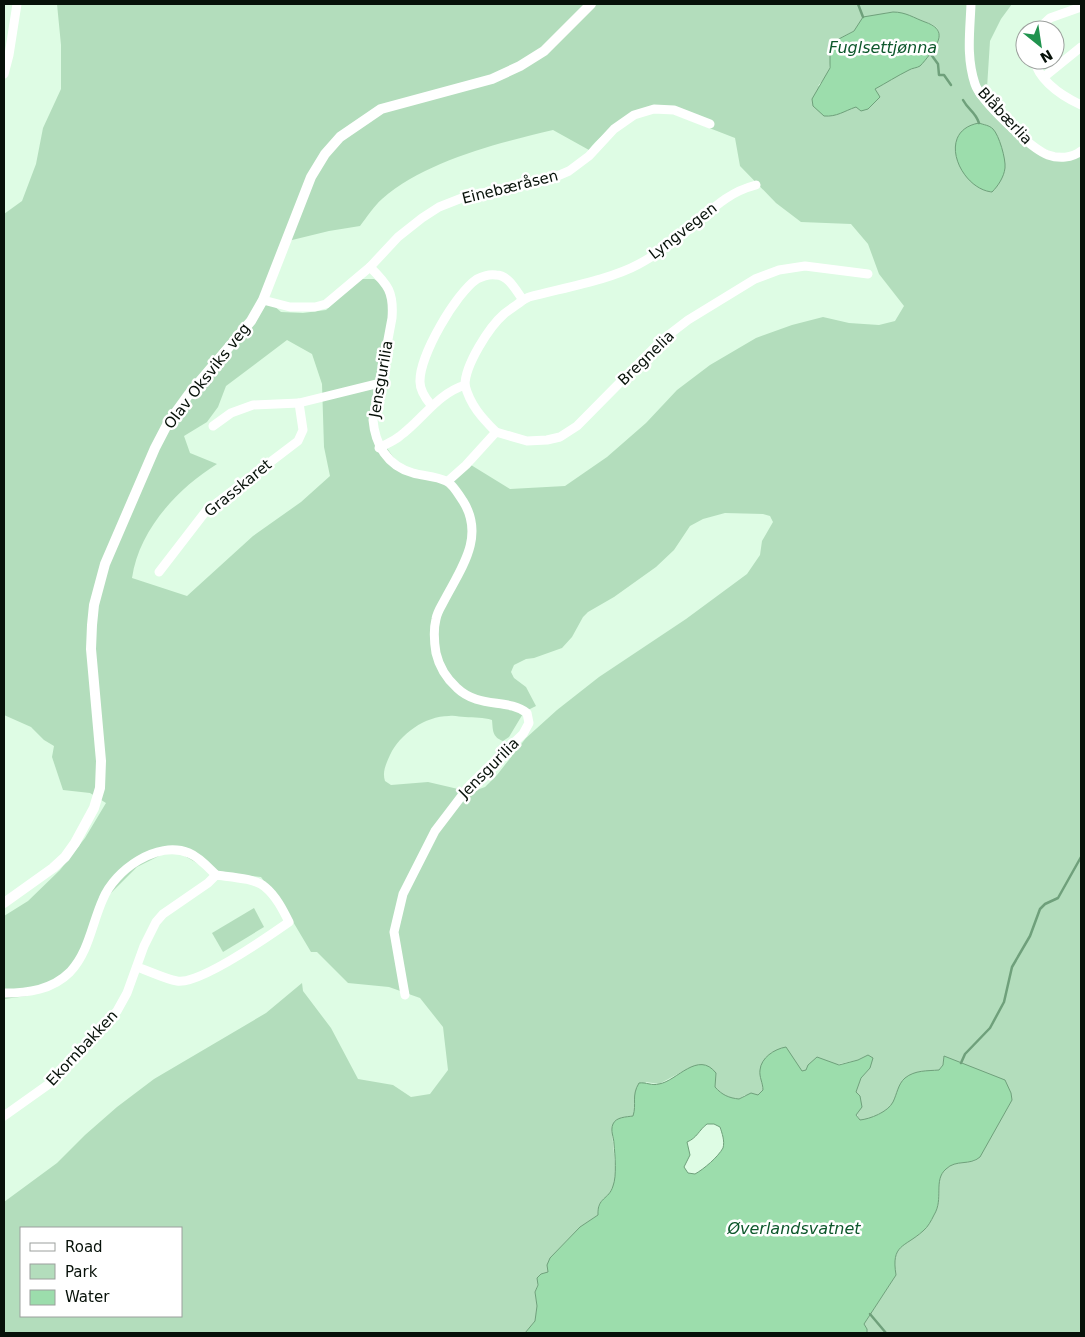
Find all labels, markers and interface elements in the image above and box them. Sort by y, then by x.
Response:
north arrow [1015,20,1065,70]
water label: Fuglsettjønna [829,38,937,57]
text: N [1037,46,1056,66]
street label: Blåbærlia [974,84,1036,148]
street label: Einebæråsen [460,166,560,208]
street label: Lyngvegen [645,199,721,263]
street label: Olav Oksviks veg [160,320,254,432]
street label: Bregnelia [614,327,678,389]
street label: Jensgurilia [365,339,397,420]
street label: Grasskaret [201,455,275,521]
street label: Jensgurilia [454,734,523,803]
street label: Ekornbakken [43,1007,121,1089]
water label: Øverlandsvatnet [726,1219,861,1238]
legend [20,1227,182,1317]
text: Road [65,1238,103,1256]
text: Park [65,1263,98,1281]
text: Water [65,1288,110,1306]

